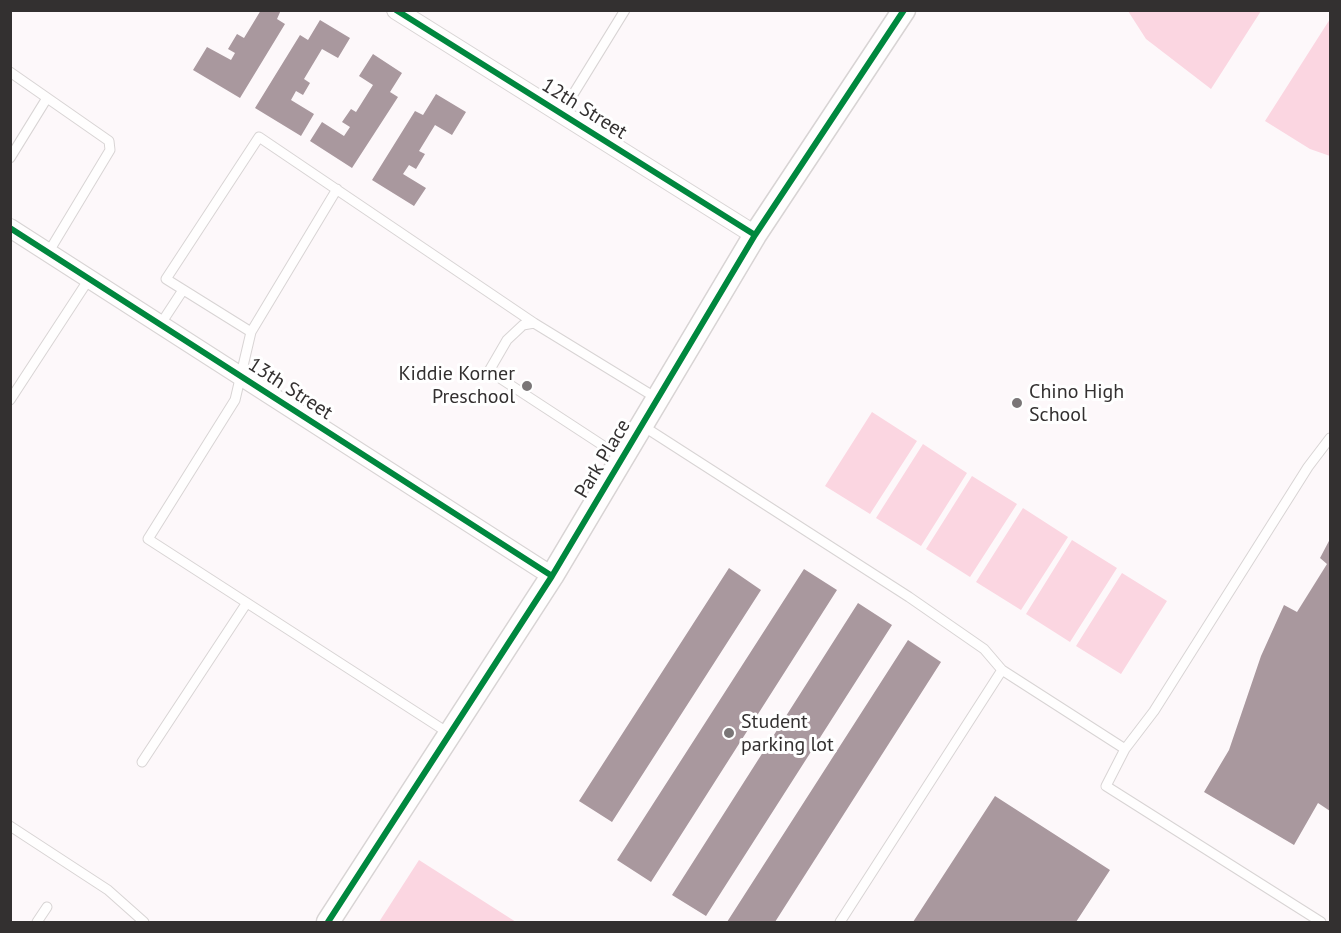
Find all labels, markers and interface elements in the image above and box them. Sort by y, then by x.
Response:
street label: 12th Street [537,73,631,145]
street label: 13th Street [243,353,337,425]
place label: Kiddie Korner Preschool [398,362,515,409]
marker: Kiddie Korner Preschool [520,379,534,393]
place label: Chino High School [1029,380,1124,427]
marker: Chino High School [1010,396,1024,410]
street label: Park Place [570,415,636,503]
place label: Student parking lot [741,710,834,757]
marker: Student parking lot [722,726,736,740]

